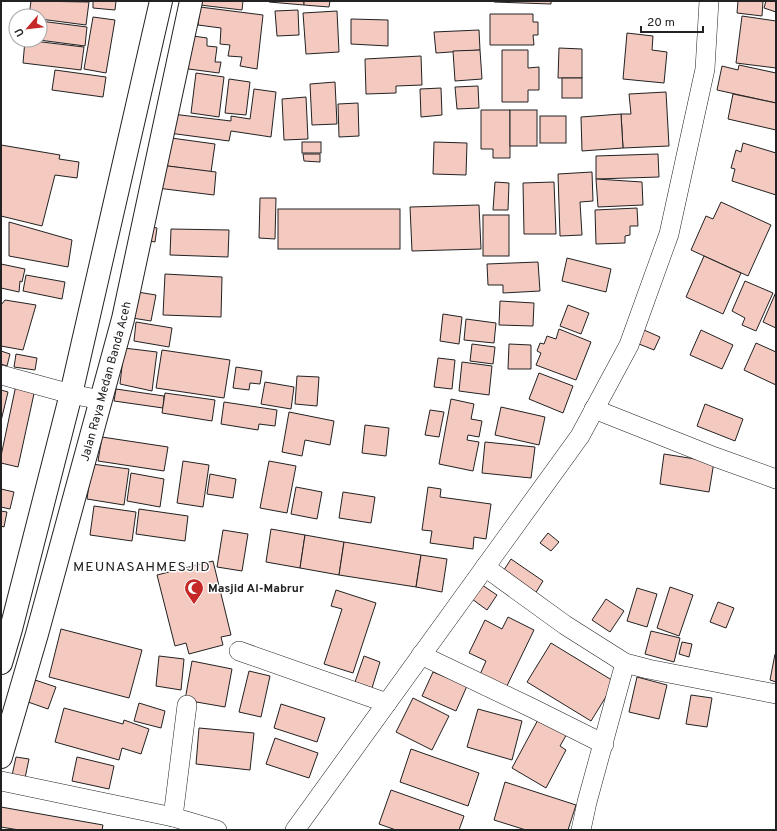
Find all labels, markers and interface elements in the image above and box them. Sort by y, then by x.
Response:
north arrow [8,8,48,48]
scale bar [641,8,703,34]
text: 20 m [647,15,675,31]
text: U [12,25,28,39]
street label: Jalan Raya Medan Banda Aceh [77,300,136,463]
district label: MEUNASAHMESJID [73,559,211,576]
mosque icon: Masjid Al-Mabrur [183,577,205,605]
place label: Masjid Al-Mabrur [208,581,304,597]

